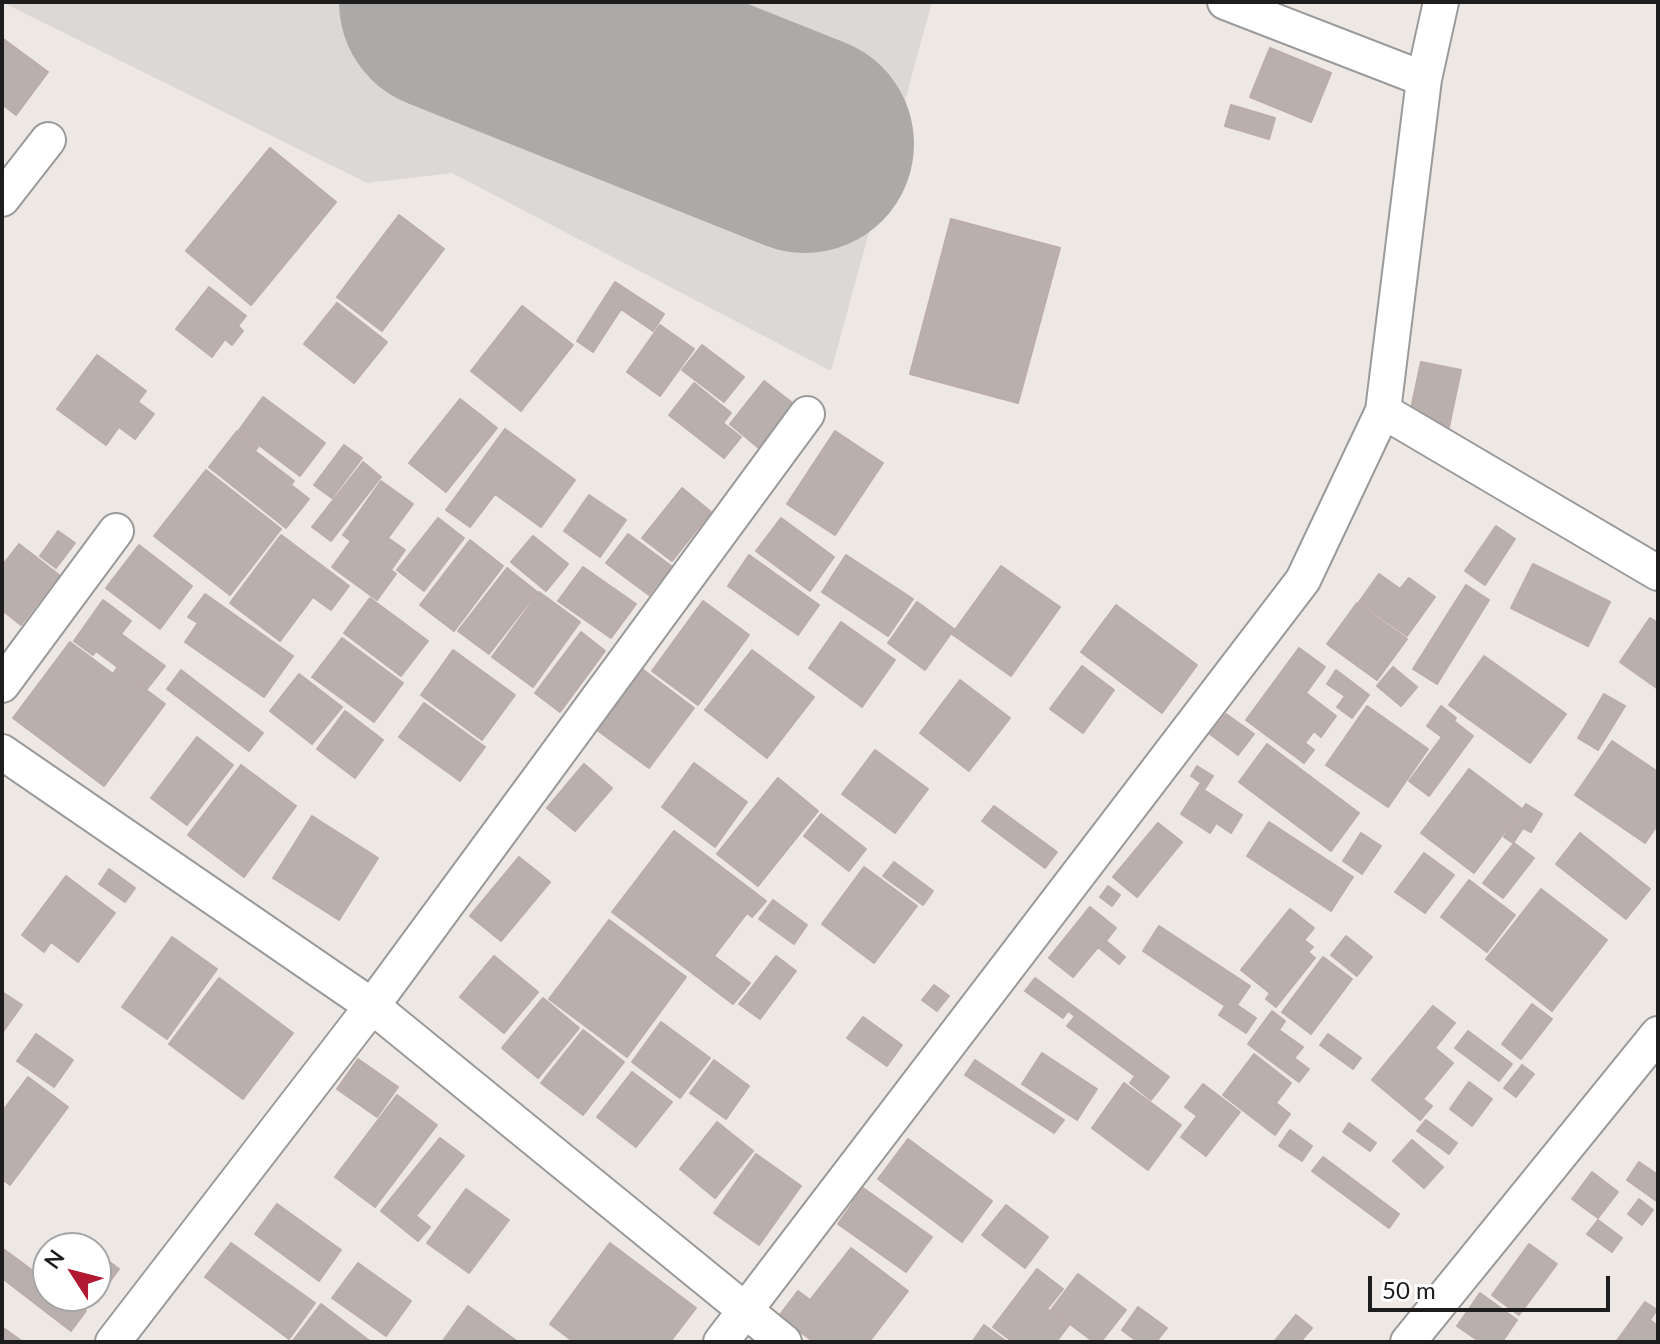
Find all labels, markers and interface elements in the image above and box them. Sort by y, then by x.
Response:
north arrow [32,1232,112,1312]
text: N [38,1244,70,1274]
scale bar [1372,1260,1614,1310]
text: 50 m [1382,1275,1436,1304]

